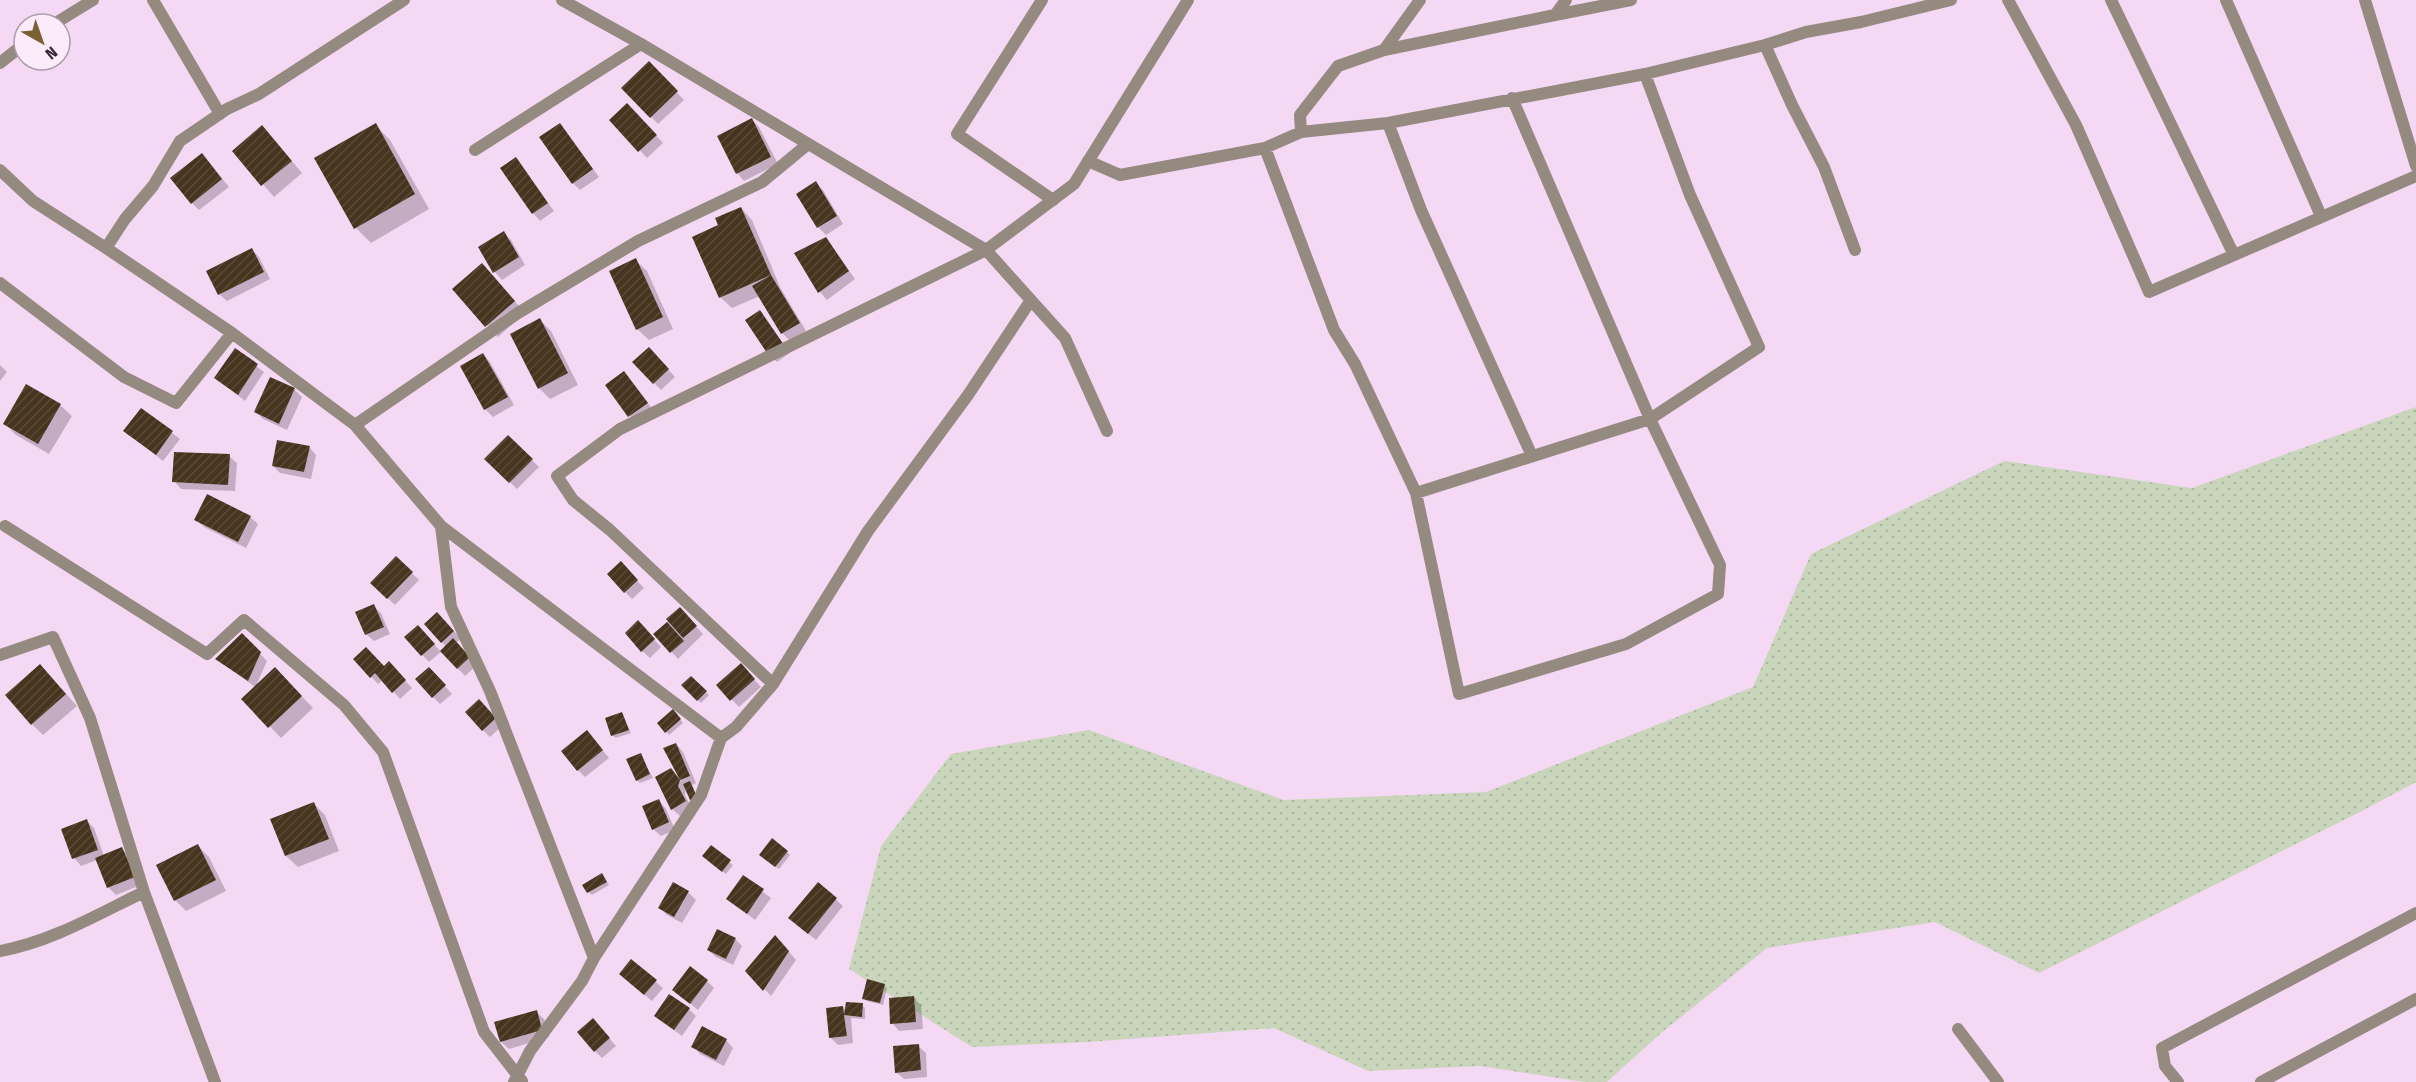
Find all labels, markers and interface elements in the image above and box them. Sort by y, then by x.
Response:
north arrow [12,12,72,72]
text: N [42,43,61,63]

